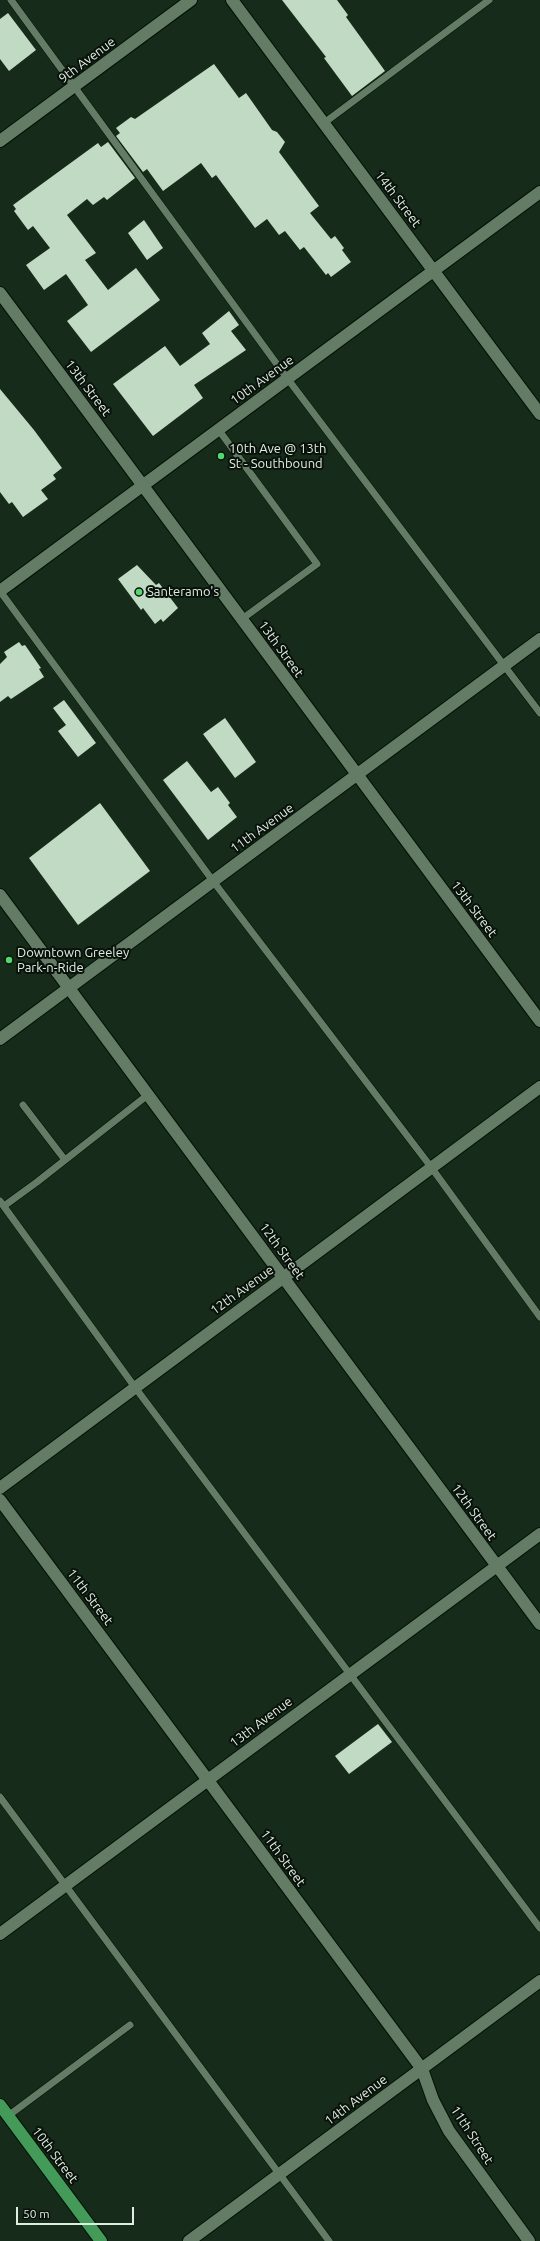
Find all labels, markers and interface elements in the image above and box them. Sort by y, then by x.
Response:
street label: 9th Avenue [56,34,118,86]
street label: 14th Street [372,168,424,230]
street label: 10th Avenue [227,352,297,408]
street label: 13th Street [62,357,114,419]
place label: 10th Ave @ 13th St - Southbound [229,441,326,472]
marker: 10th Ave @ 13th St - Southbound [216,451,226,461]
place label: Santeramo's [147,584,219,600]
marker: Santeramo's [134,587,144,597]
street label: 13th Street [255,618,307,680]
street label: 11th Avenue [227,800,297,856]
street label: 13th Street [448,878,500,940]
place label: Downtown Greeley Park-n-Ride [17,945,129,976]
marker: Downtown Greeley Park-n-Ride [4,955,14,965]
street label: 12th Street [256,1220,308,1282]
street label: 12th Avenue [207,1262,277,1318]
street label: 12th Street [448,1481,500,1543]
street label: 11th Street [64,1566,116,1628]
street label: 13th Avenue [227,1694,295,1750]
street label: 11th Street [257,1827,309,1889]
street label: 14th Avenue [322,2072,390,2128]
street label: 11th Street [447,2103,497,2167]
street label: 10th Street [29,2124,81,2186]
scale bar [18,2199,136,2225]
text: 50 m [23,2207,50,2220]

